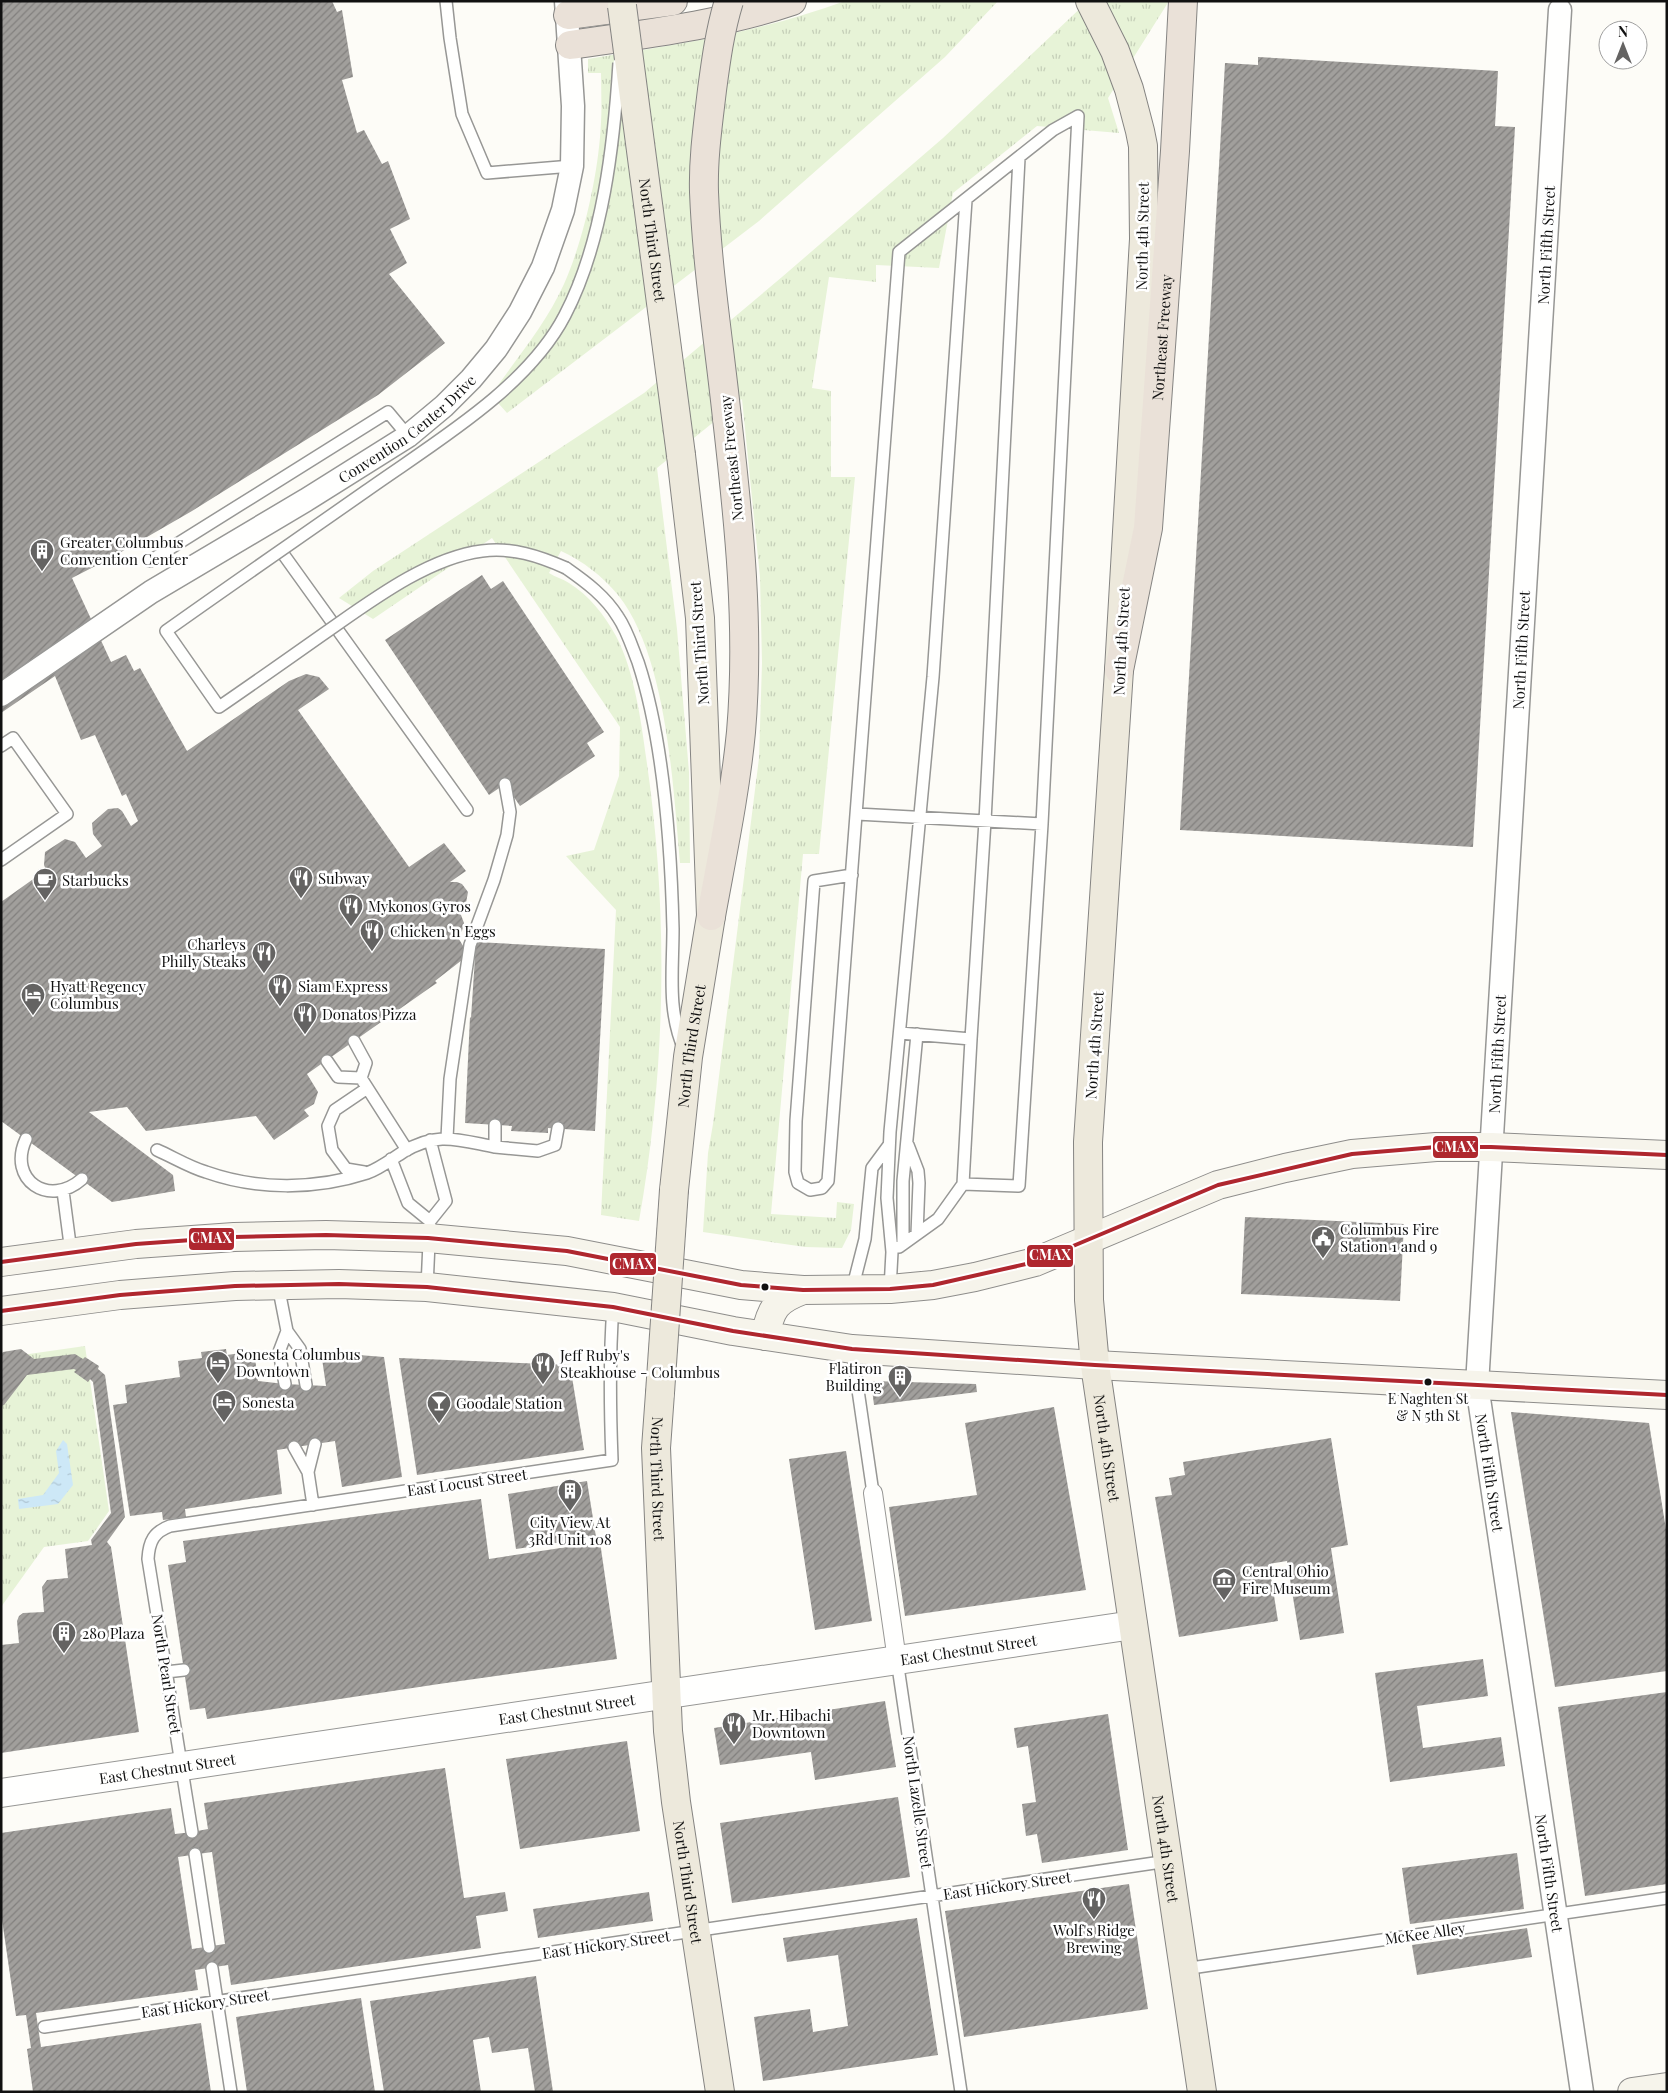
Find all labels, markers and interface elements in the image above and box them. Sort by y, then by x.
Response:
north arrow [1598,20,1648,70]
text: N [1618,22,1628,41]
street label: North Third Street [635,177,671,304]
street label: North 4th Street [1131,181,1153,290]
street label: North Fifth Street [1533,184,1559,305]
street label: Northeast Freeway [1147,273,1176,401]
street label: Convention Center Drive [334,370,480,487]
street label: Northeast Freeway [714,394,748,522]
place label: Greater Columbus Convention Center [60,532,188,569]
building icon: Greater Columbus Convention Center [29,538,55,572]
street label: North Third Street [685,580,713,706]
street label: North 4th Street [1108,586,1134,696]
street label: North Fifth Street [1508,589,1534,710]
restaurant icon: Subway [288,865,314,899]
cafe icon: Starbucks [32,867,58,901]
place label: Subway [318,868,370,888]
place label: Starbucks [62,870,129,890]
restaurant icon: Mykonos Gyros [338,893,364,927]
place label: Mykonos Gyros [368,896,471,916]
restaurant icon: Chicken 'n Eggs [359,918,385,952]
place label: Chicken 'n Eggs [390,921,496,941]
place label: Charleys Philly Steaks [161,934,246,971]
restaurant icon: Charleys Philly Steaks [251,940,277,974]
restaurant icon: Siam Express [267,973,293,1007]
place label: Hyatt Regency Columbus [50,976,147,1013]
place label: Siam Express [298,976,388,996]
hotel icon: Hyatt Regency Columbus [20,982,46,1016]
street label: North Third Street [673,982,710,1109]
street label: North 4th Street [1080,990,1108,1100]
street label: North Fifth Street [1484,993,1510,1114]
restaurant icon: Donatos Pizza [292,1001,318,1035]
place label: Donatos Pizza [322,1004,417,1024]
line badge: CMAX [1432,1135,1479,1159]
text: CMAX [1434,1137,1476,1156]
place label: Columbus Fire Station 1 and 9 [1340,1219,1439,1256]
public building icon: Columbus Fire Station 1 and 9 [1310,1225,1336,1259]
line badge: CMAX [188,1227,235,1251]
text: CMAX [190,1228,232,1247]
line badge: CMAX [1026,1244,1074,1268]
text: CMAX [1029,1245,1071,1264]
line badge: CMAX [609,1252,657,1276]
text: CMAX [612,1254,654,1273]
unlabelled marker [760,1282,770,1292]
place label: Sonesta Columbus Downtown [236,1344,361,1381]
place label: Jeff Ruby's Steakhouse - Columbus [559,1345,720,1382]
hotel icon: Sonesta Columbus Downtown [205,1350,231,1384]
restaurant icon: Jeff Ruby's Steakhouse - Columbus [530,1351,556,1385]
place label: Flatiron Building [826,1358,882,1395]
building icon: Flatiron Building [887,1364,913,1398]
marker: E Naghten St & N 5th St [1423,1377,1433,1387]
hotel icon: Sonesta [211,1389,237,1423]
place label: E Naghten St & N 5th St [1388,1389,1469,1425]
bar icon: Goodale Station [426,1390,452,1424]
place label: Sonesta [242,1392,295,1412]
place label: Goodale Station [456,1393,562,1413]
street label: North 4th Street [1089,1393,1125,1504]
street label: North Fifth Street [1471,1412,1509,1534]
street label: North Third Street [646,1416,670,1542]
street label: East Locust Street [406,1464,529,1500]
building icon: City View At 3Rd Unit 108 [557,1478,583,1512]
place label: City View At 3Rd Unit 108 [528,1512,612,1549]
place label: Central Ohio Fire Museum [1242,1561,1331,1598]
museum icon: Central Ohio Fire Museum [1211,1567,1237,1601]
street label: North Pearl Street [148,1612,186,1736]
building icon: 280 Plaza [51,1620,77,1654]
place label: 280 Plaza [82,1623,145,1643]
street label: East Chestnut Street [899,1629,1039,1669]
street label: East Chestnut Street [497,1689,637,1729]
place label: Mr. Hibachi Downtown [752,1705,831,1742]
restaurant icon: Mr. Hibachi Downtown [721,1711,747,1745]
street label: North Lazelle Street [899,1734,937,1870]
street label: East Chestnut Street [98,1748,237,1788]
street label: North 4th Street [1148,1794,1184,1904]
street label: North Fifth Street [1531,1813,1568,1934]
street label: North Third Street [669,1819,707,1946]
street label: East Hickory Street [942,1866,1073,1904]
restaurant icon: Wolf's Ridge Brewing [1081,1886,1107,1920]
street label: McKee Alley [1383,1917,1467,1949]
place label: Wolf's Ridge Brewing [1052,1920,1135,1957]
street label: East Hickory Street [541,1925,672,1963]
street label: East Hickory Street [140,1984,271,2022]

